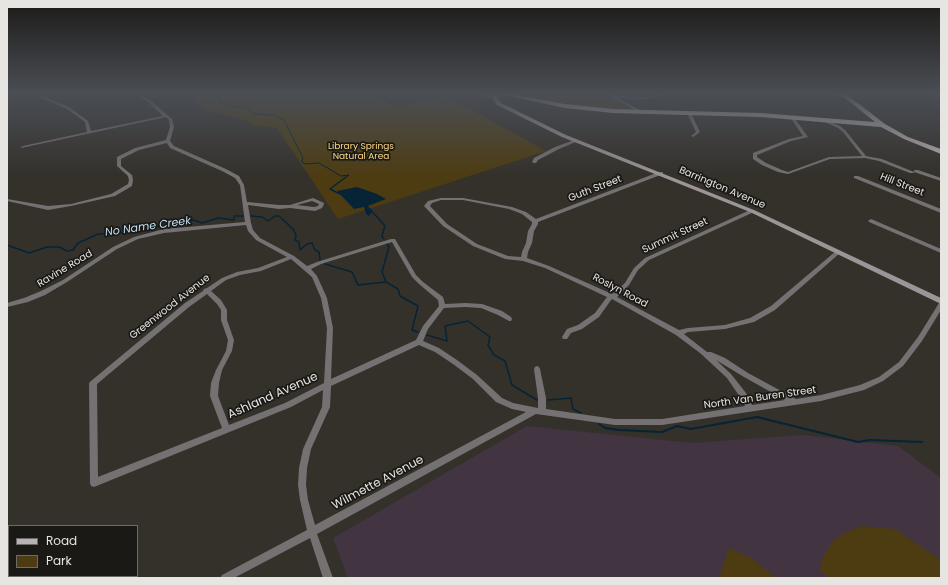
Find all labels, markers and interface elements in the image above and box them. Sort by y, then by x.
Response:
park label: Library Springs Natural Area [328,142,394,163]
street label: Barrington Avenue [677,164,767,212]
street label: Hill Street [878,171,926,199]
street label: Guth Street [567,173,623,205]
water label: No Name Creek [104,214,192,240]
street label: Summit Street [640,216,710,256]
street label: Ravine Road [35,248,95,290]
street label: Roslyn Road [590,271,650,311]
street label: Greenwood Avenue [128,272,212,342]
street label: Ashland Avenue [226,370,320,422]
street label: North Van Buren Street [703,384,817,412]
street label: Wilmette Avenue [330,453,426,513]
legend [8,525,138,577]
text: Road [46,532,77,549]
text: Park [46,552,72,569]

